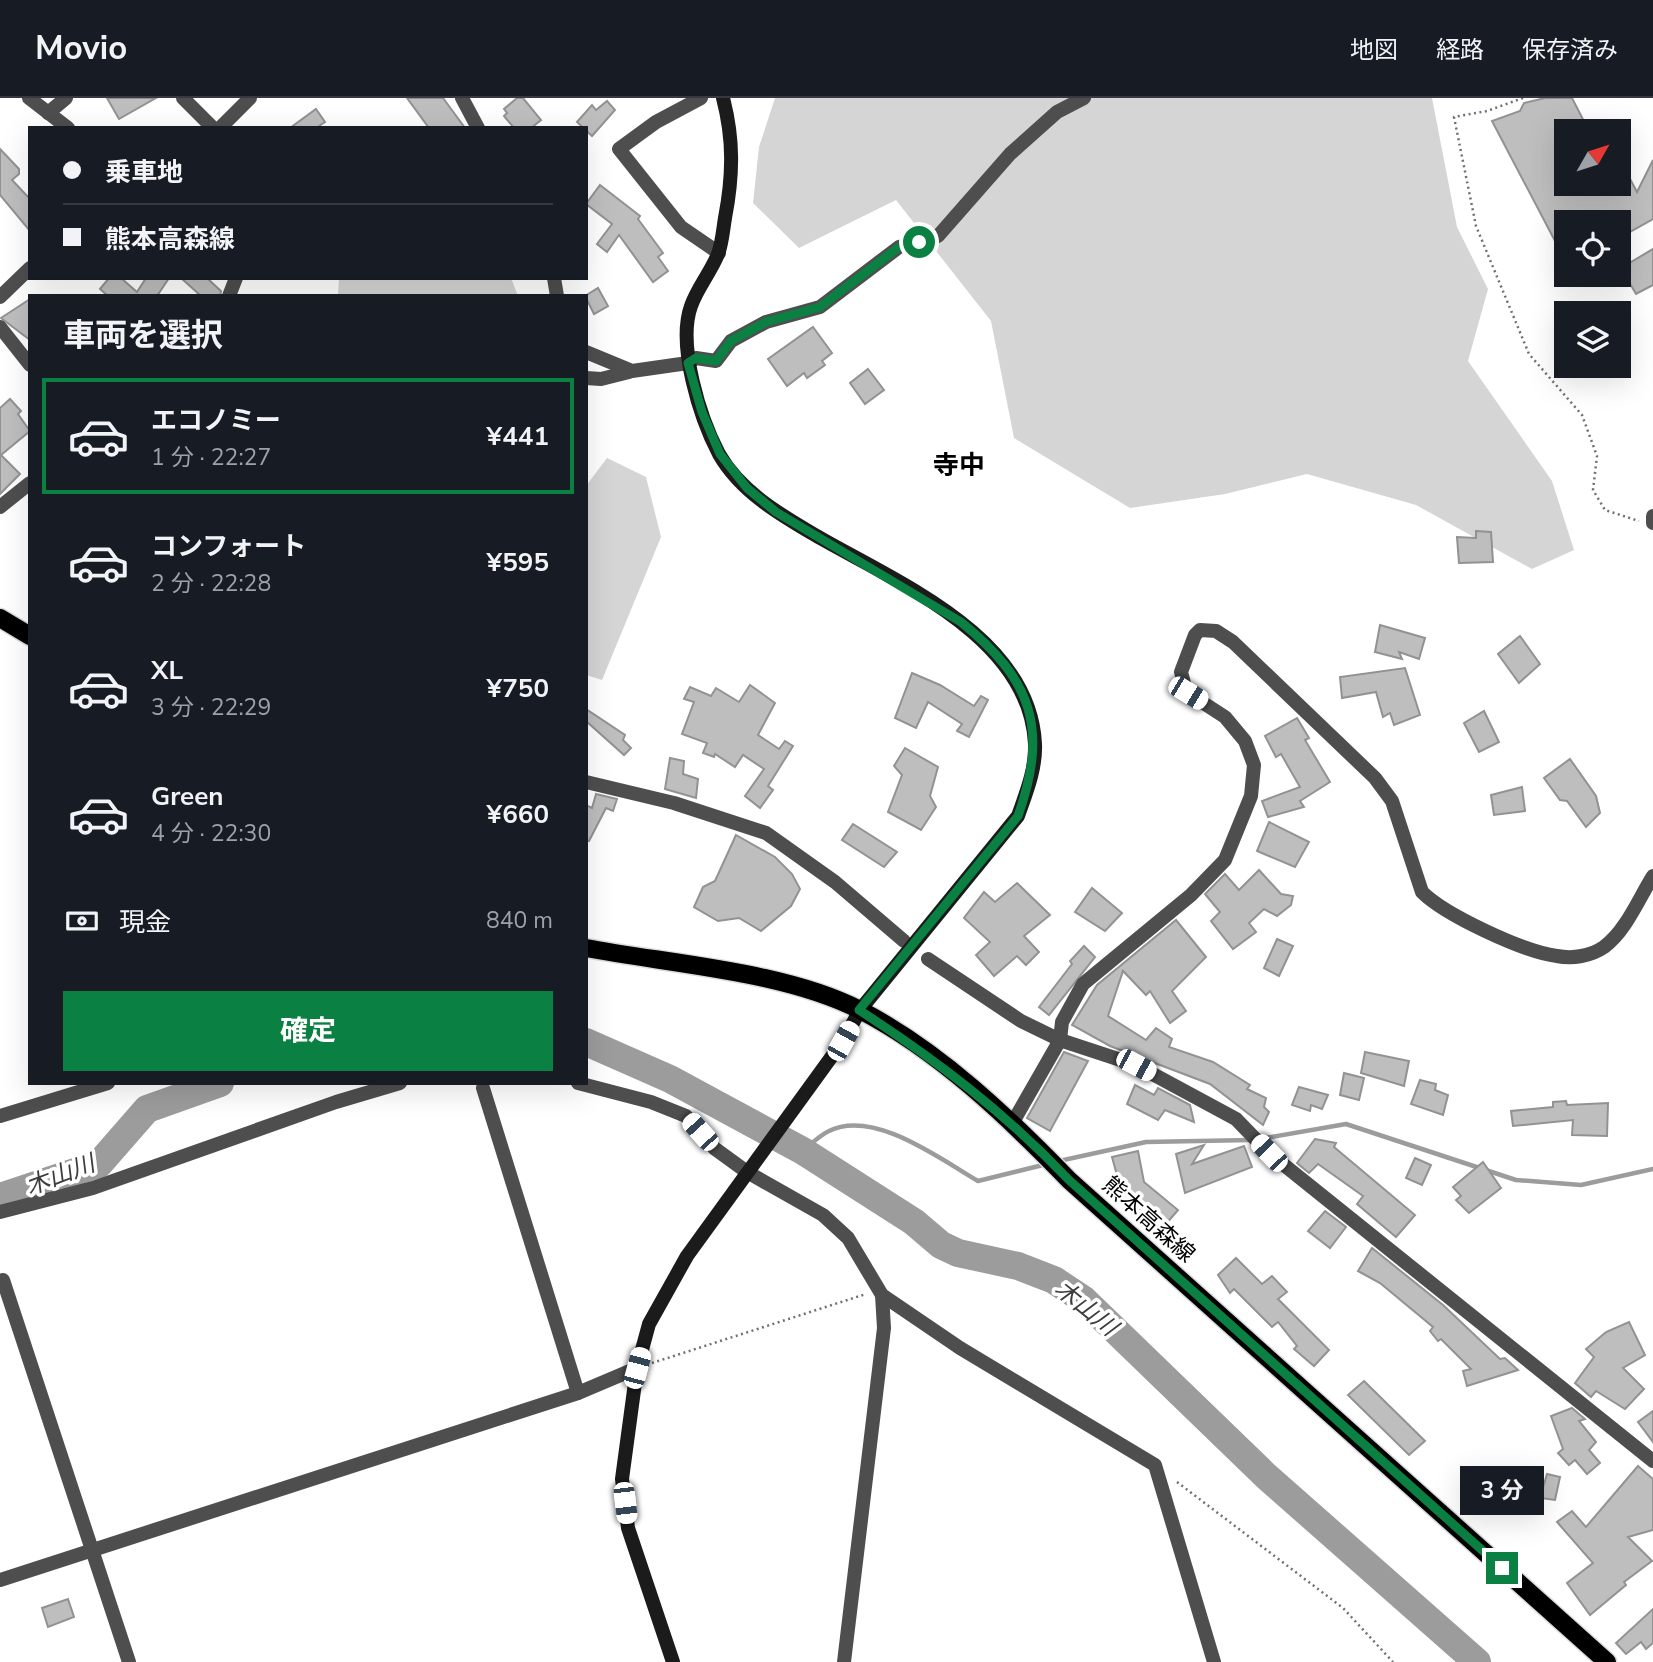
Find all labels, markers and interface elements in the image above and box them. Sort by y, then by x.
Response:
text: Movio [35,26,127,71]
text: 地図 [1350,34,1398,66]
text: 経路 [1436,34,1484,66]
text: 保存済み [1522,34,1618,66]
north arrow [1554,119,1631,196]
map controls [1554,119,1631,378]
text: 乗車地 [105,155,183,190]
button: locate [1554,210,1631,287]
text: 熊本高森線 [105,222,235,257]
route start [903,226,935,258]
button: layers [1554,301,1631,378]
text: 車両を選択 [63,314,223,357]
text: エコノミー [151,403,281,438]
icon: car [67,405,130,468]
text: ¥441 [487,419,549,454]
text: 1 分 · 22:27 [151,442,271,473]
district label: 寺中 [933,448,985,483]
text: コンフォート [151,529,306,564]
icon: car [67,531,130,594]
text: ¥595 [487,545,549,580]
text: 2 分 · 22:28 [151,568,271,599]
text: XL [151,653,183,688]
icon: car [67,657,130,720]
text: ¥750 [487,671,549,706]
car [1165,673,1212,713]
text: 3 分 · 22:29 [151,692,271,723]
text: Green [151,779,224,814]
icon: car [67,783,130,846]
text: ¥660 [487,797,549,832]
text: 4 分 · 22:30 [151,818,271,849]
icon: cash [63,902,101,940]
text: 現金 [119,905,171,940]
text: 840 m [486,905,553,936]
button: 確定 [63,991,553,1071]
car [824,1018,863,1064]
car [1113,1046,1160,1084]
car [679,1109,722,1155]
car [1247,1131,1292,1175]
water label: 木山川 [21,1146,102,1203]
street label: 熊本高森線 [1096,1169,1202,1269]
water label: 木山川 [1048,1273,1126,1345]
car [622,1345,653,1391]
callout: 3 分 [1460,1466,1544,1516]
text: 3 分 [1480,1475,1524,1506]
car [613,1481,638,1525]
route end [1486,1552,1518,1584]

